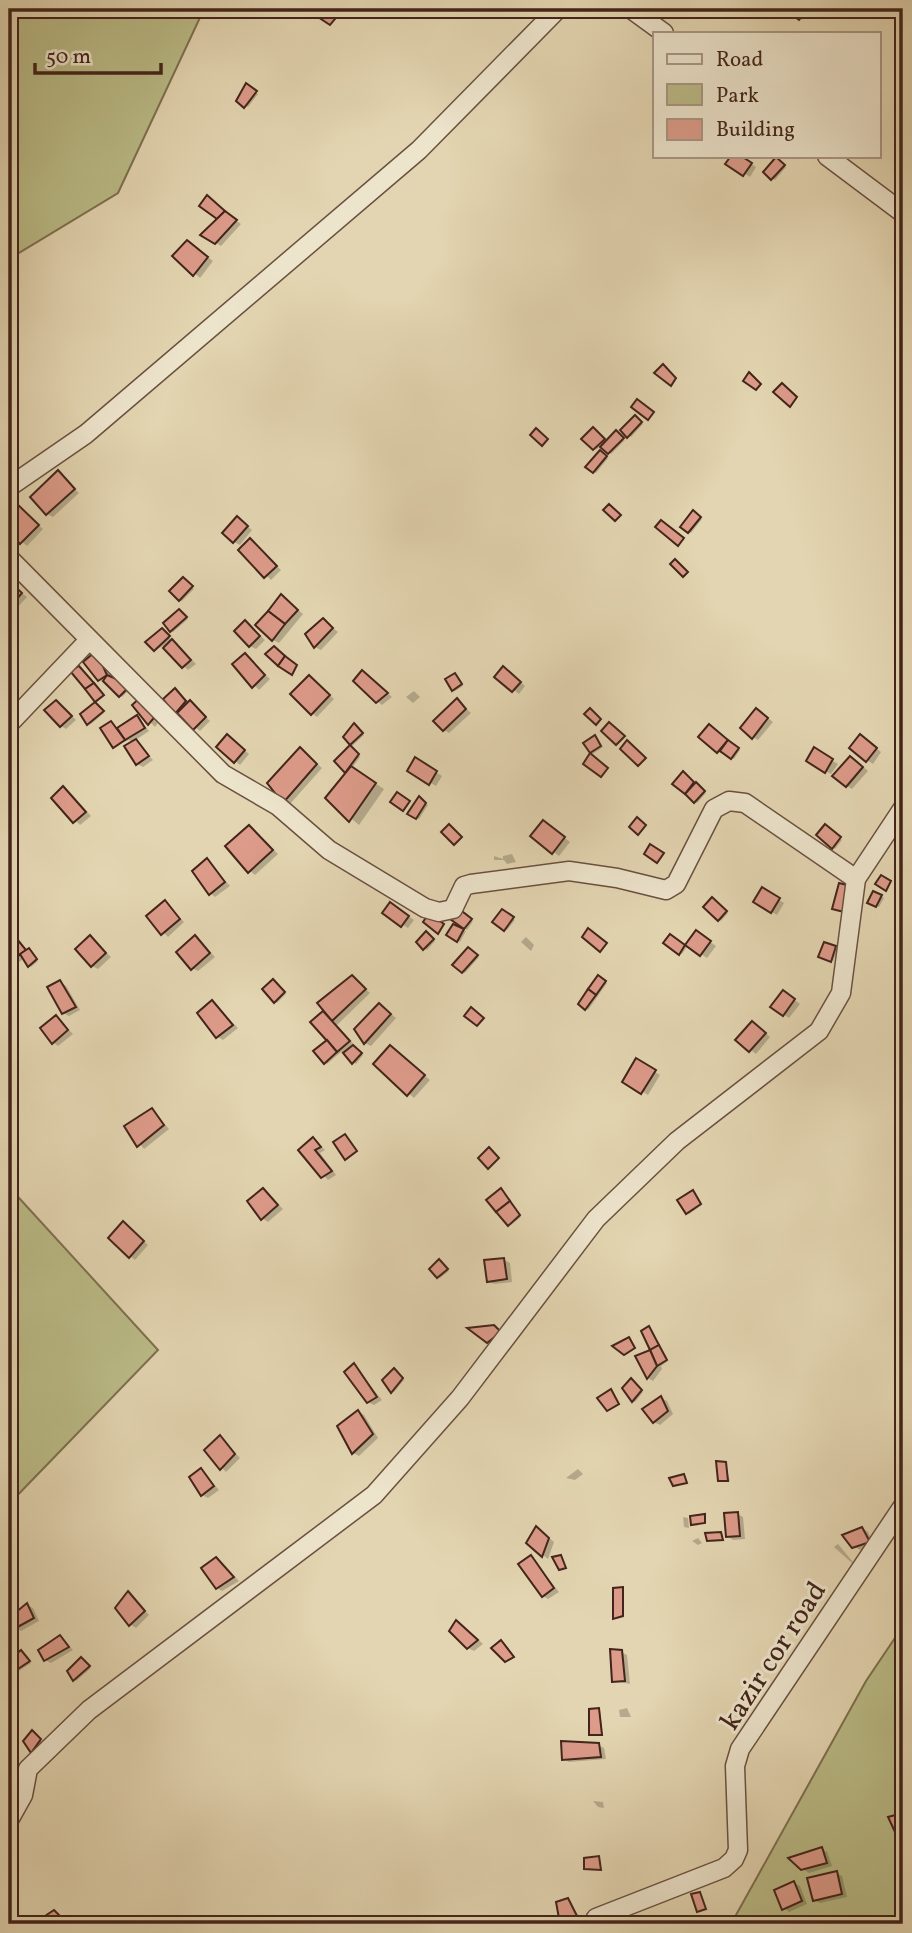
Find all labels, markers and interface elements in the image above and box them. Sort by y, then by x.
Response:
scale bar [35,32,161,76]
legend [653,32,880,158]
text: 50 m [46,43,91,72]
text: Road [716,46,763,75]
text: Park [716,82,759,111]
text: Building [716,116,795,145]
street label: kazir cor road [711,1574,837,1738]

